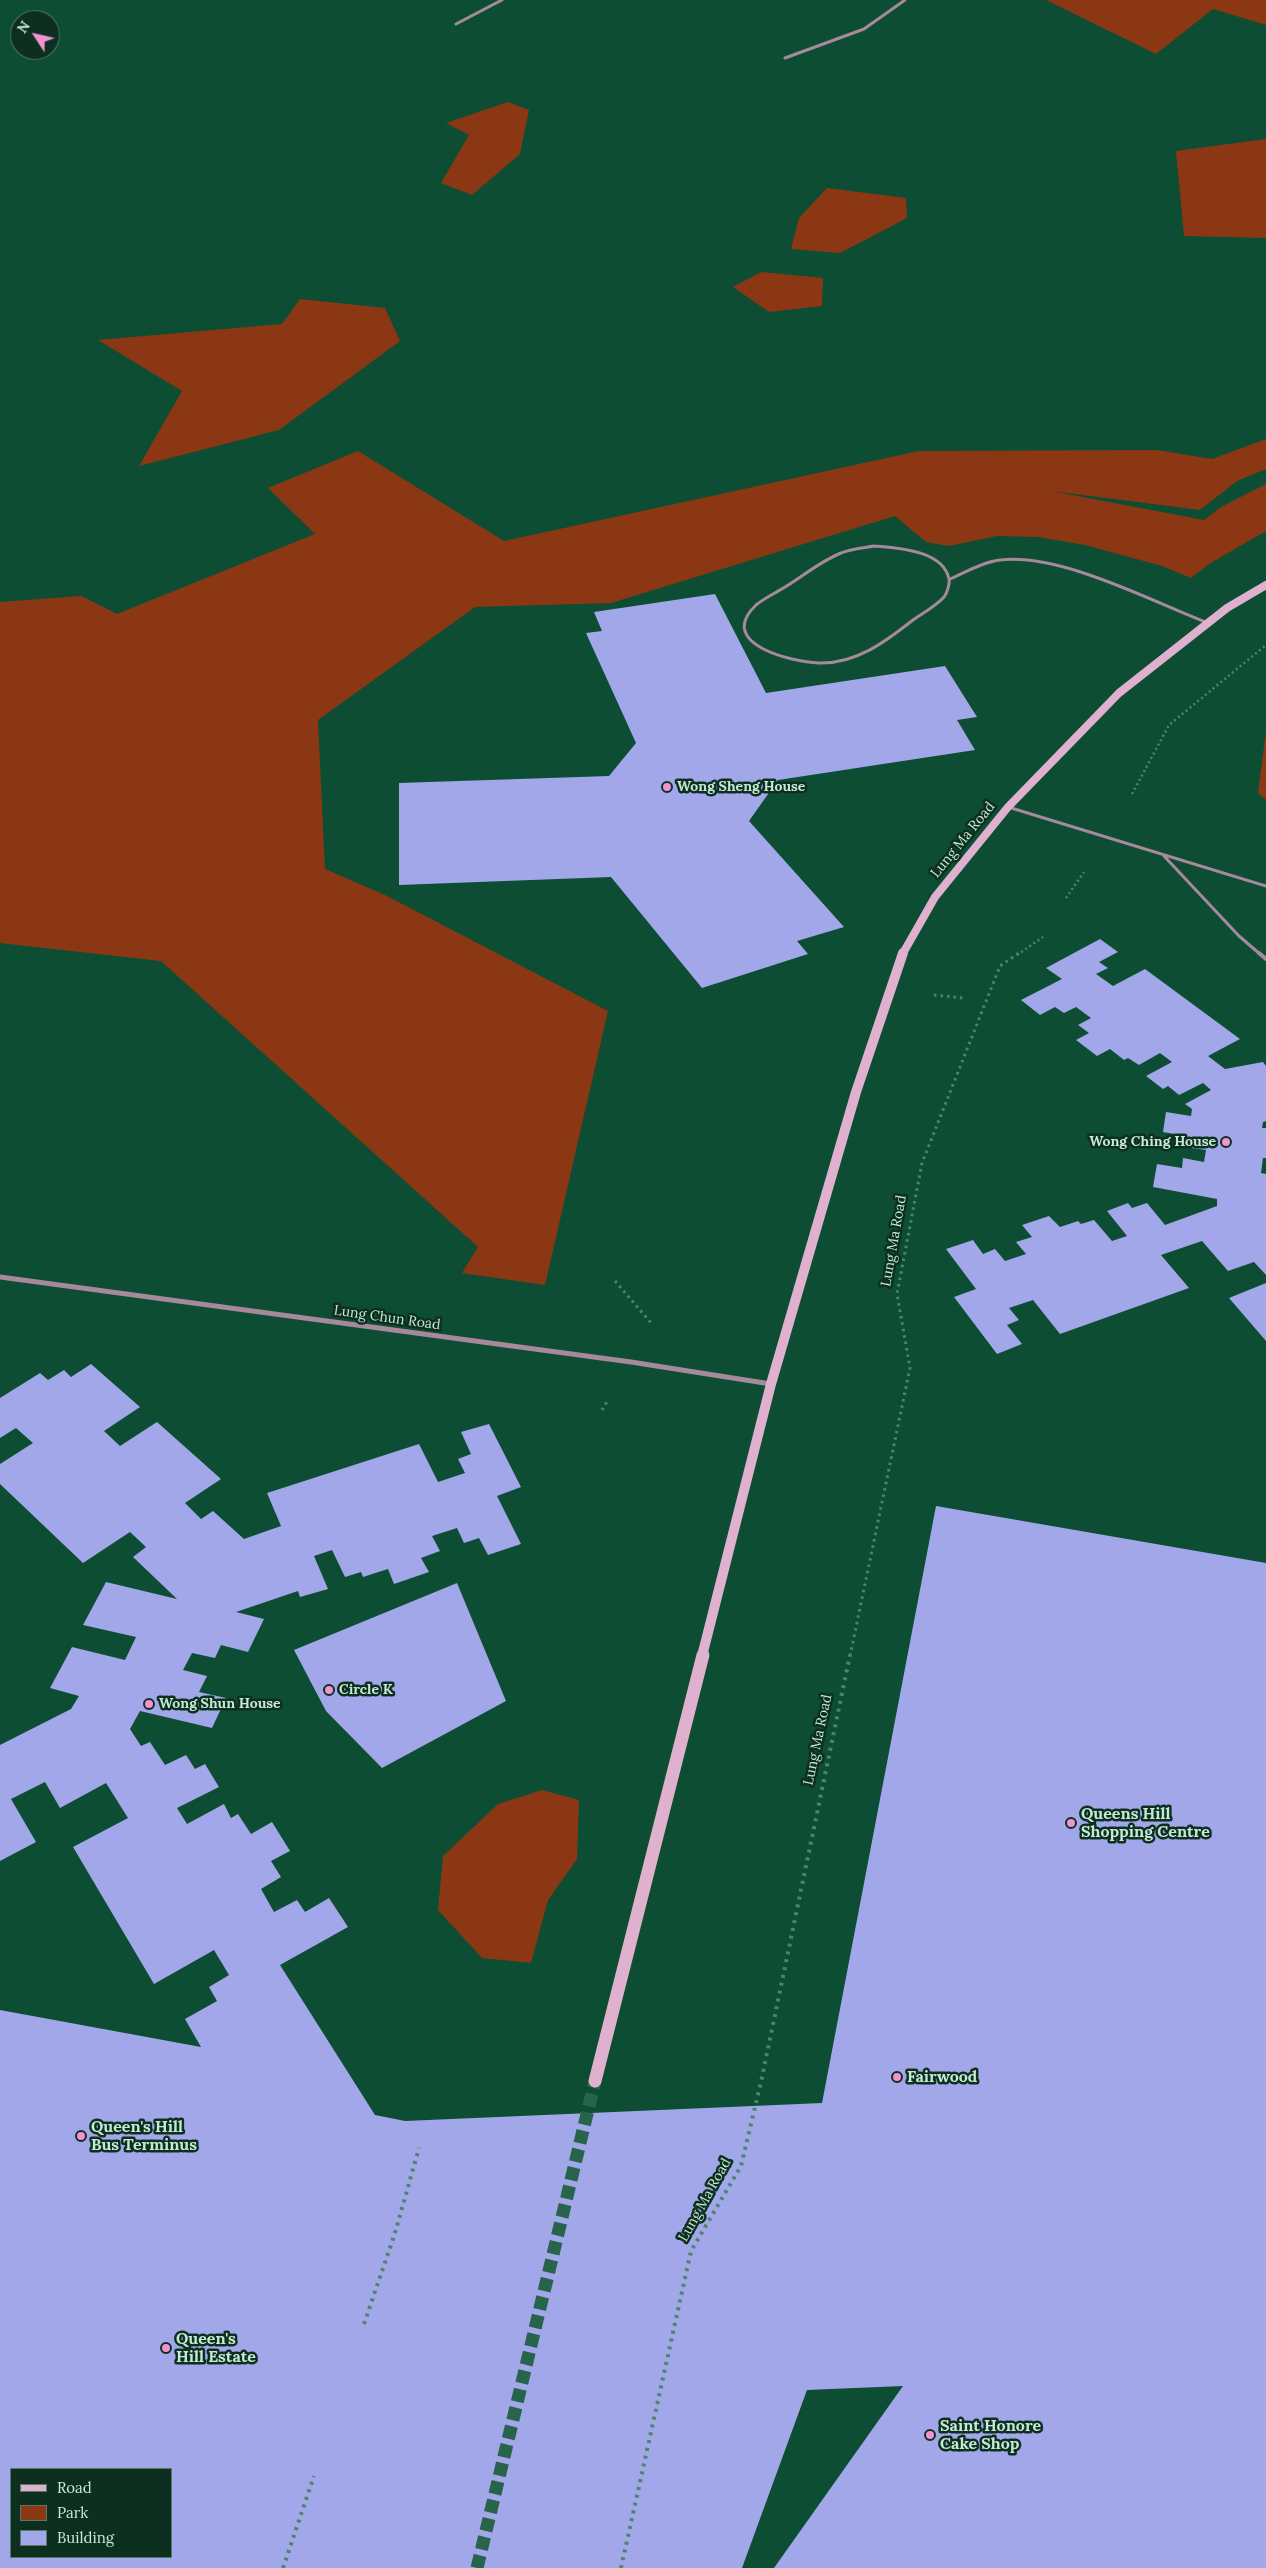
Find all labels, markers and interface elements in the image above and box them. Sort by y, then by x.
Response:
north arrow [10,10,60,60]
text: N [13,17,34,37]
place label: Wong Sheng House [677,779,805,795]
marker: Wong Sheng House [661,781,673,793]
street label: Lung Ma Road [927,799,999,881]
place label: Wong Ching House [1089,1134,1216,1150]
marker: Wong Ching House [1220,1136,1232,1148]
street label: Lung Ma Road [878,1194,910,1288]
street label: Lung Chun Road [333,1302,441,1334]
place label: Circle K [339,1682,393,1698]
marker: Circle K [323,1684,335,1696]
street label: Lung Ma Road [800,1693,836,1787]
place label: Wong Shun House [159,1696,281,1712]
marker: Wong Shun House [143,1698,155,1710]
place label: Queens Hill Shopping Centre [1081,1804,1210,1842]
marker: Queens Hill Shopping Centre [1065,1817,1077,1829]
place label: Fairwood [907,2067,977,2087]
marker: Fairwood [891,2071,903,2083]
place label: Queen's Hill Bus Terminus [91,2117,197,2155]
marker: Queen's Hill Bus Terminus [75,2130,87,2142]
street label: Lung Ma Road [675,2155,735,2245]
place label: Queen's Hill Estate [176,2329,256,2367]
marker: Queen's Hill Estate [160,2342,172,2354]
place label: Saint Honore Cake Shop [940,2416,1041,2454]
marker: Saint Honore Cake Shop [924,2429,936,2441]
legend [10,2468,172,2558]
text: Road [57,2478,92,2497]
text: Park [57,2503,88,2522]
text: Building [57,2528,114,2547]

